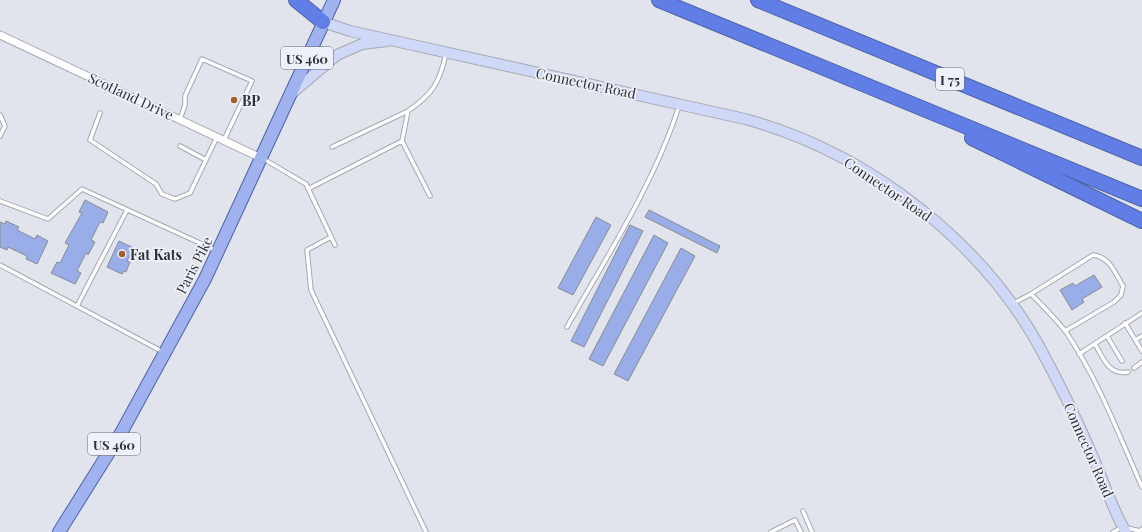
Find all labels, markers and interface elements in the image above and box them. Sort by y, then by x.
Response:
road number: US 460 [281,47,333,69]
street label: Connector Road [534,63,638,103]
street label: Scotland Drive [85,68,177,124]
road number: I 75 [936,68,964,90]
place label: BP [242,91,260,110]
marker: BP [229,95,239,105]
street label: Connector Road [840,153,936,225]
street label: Paris Pike [172,233,216,297]
place label: Fat Kats [130,245,182,264]
marker: Fat Kats [117,249,127,259]
street label: Connector Road [1060,400,1118,500]
road number: US 460 [88,433,140,455]

